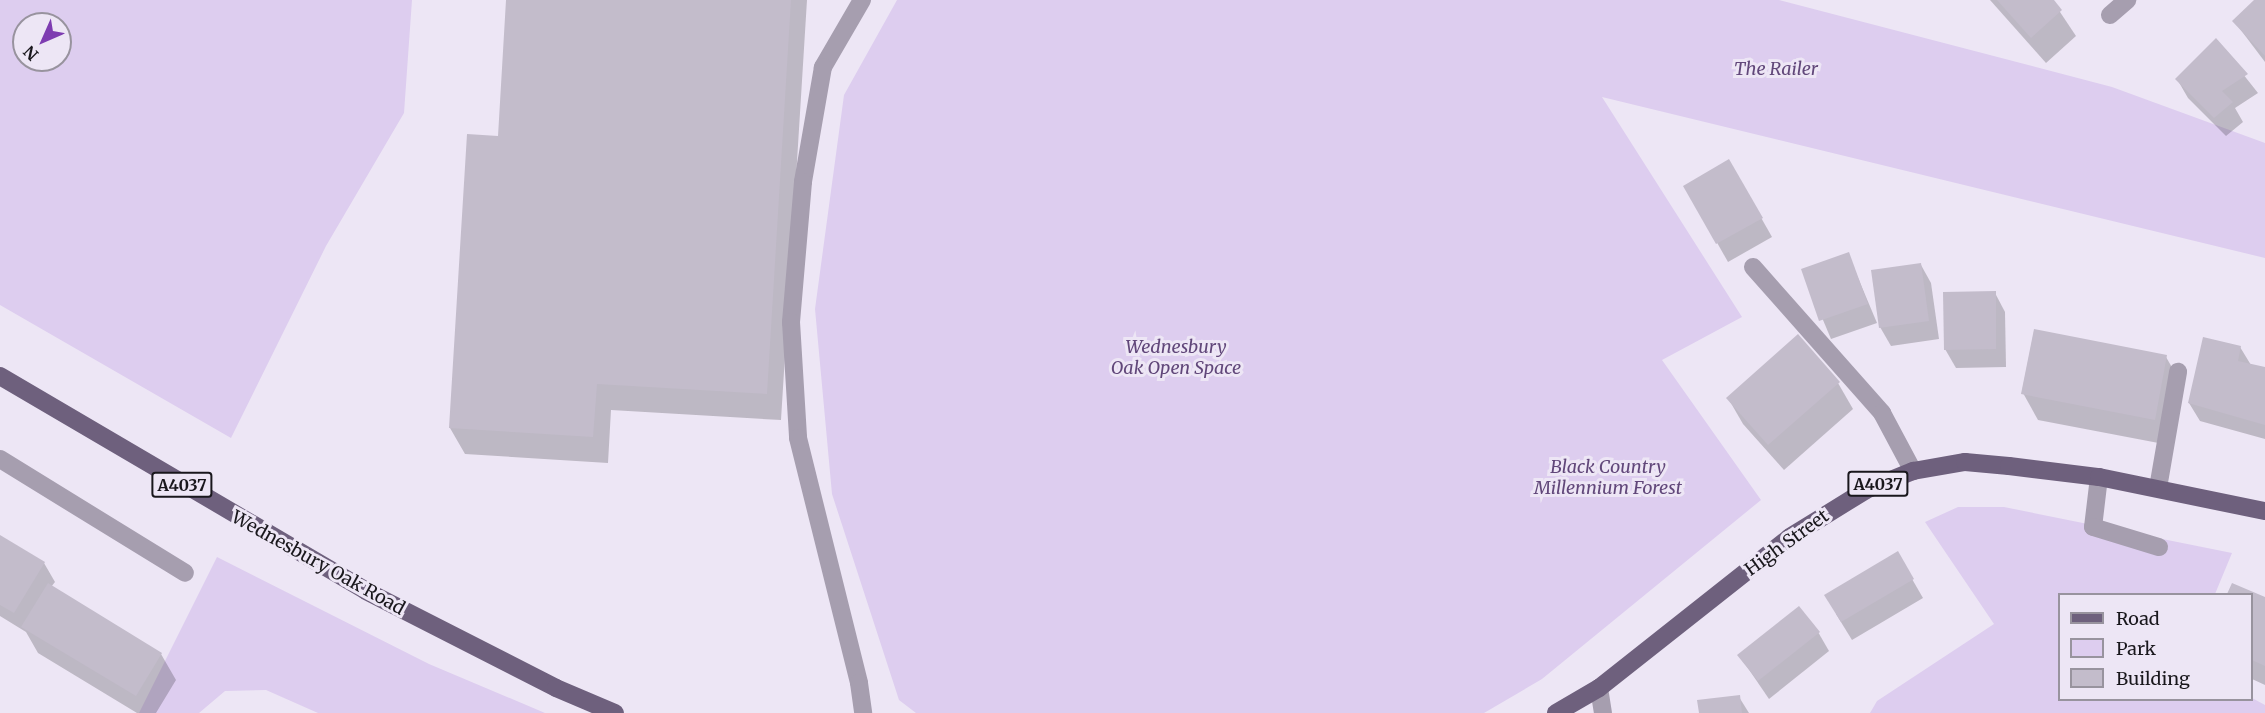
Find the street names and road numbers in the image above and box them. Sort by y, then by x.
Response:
road number: A4037 [1846,471,1910,497]
road number: A4037 [150,472,213,498]
street label: High Street [1741,505,1833,581]
street label: Wednesbury Oak Road [227,506,409,620]

